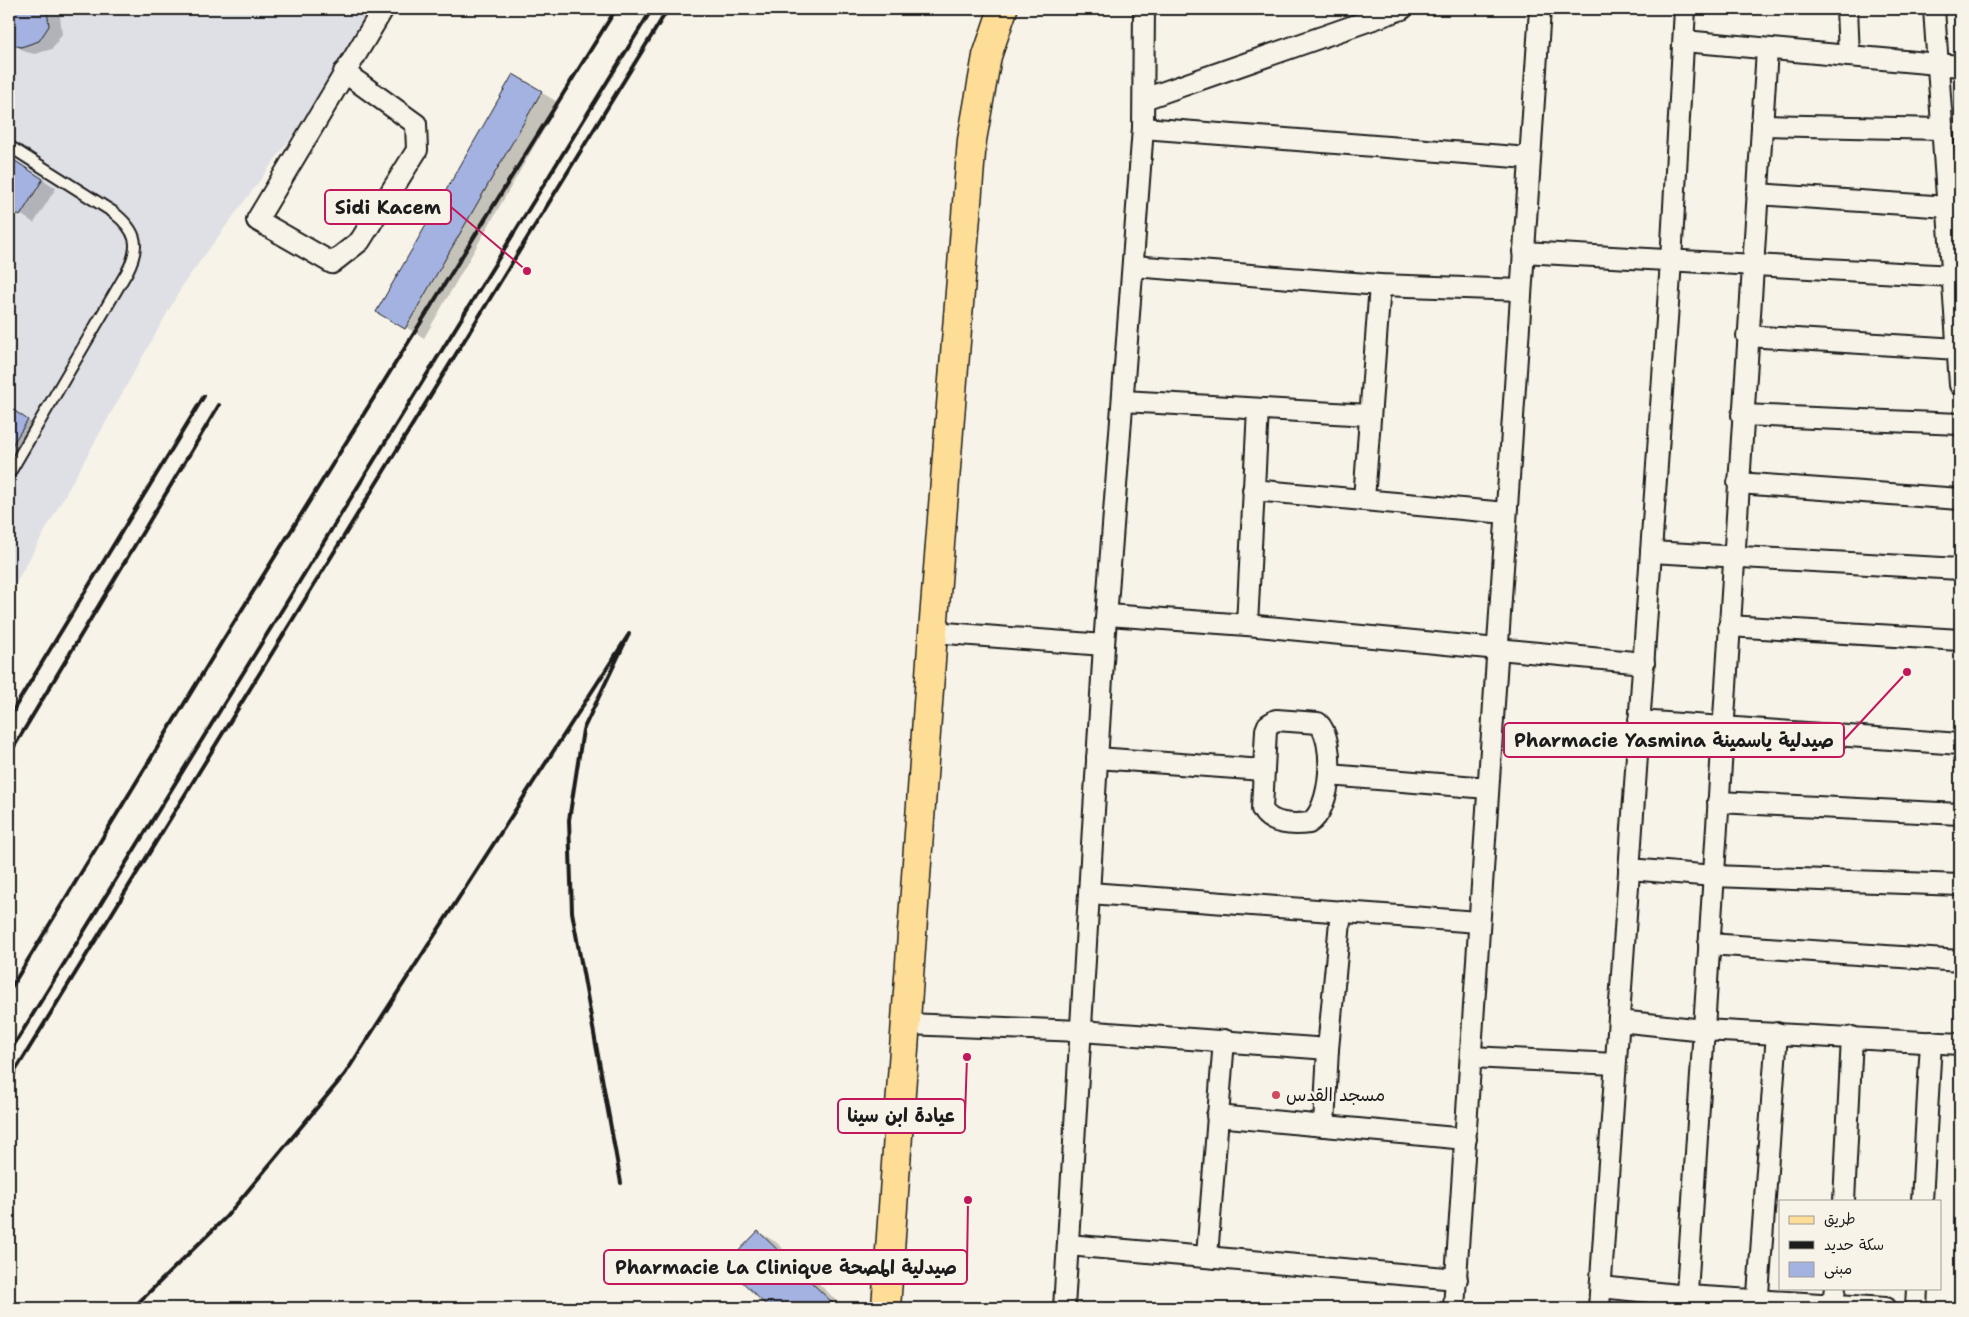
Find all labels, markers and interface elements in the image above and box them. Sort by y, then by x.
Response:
callout: Sidi Kacem [325,190,451,224]
text: Sidi Kacem [335,195,441,220]
callout: Pharmacie Yasmina صيدلية ياسمينة [1504,723,1844,757]
text: Pharmacie Yasmina صيدلية ياسمينة [1514,728,1834,753]
place label: مسجد القدس [1286,1083,1385,1107]
marker: مسجد القدس [1270,1089,1282,1101]
callout: عيادة ابن سينا [838,1099,965,1133]
text: عيادة ابن سينا [847,1103,955,1128]
legend [1779,1200,1942,1290]
text: طريق [1824,1209,1856,1229]
text: سكة حديد [1824,1235,1884,1255]
callout: Pharmacie La Clinique صيدلية المصحة [604,1250,967,1284]
text: Pharmacie La Clinique صيدلية المصحة [615,1255,957,1280]
text: مبنى [1824,1259,1852,1279]

